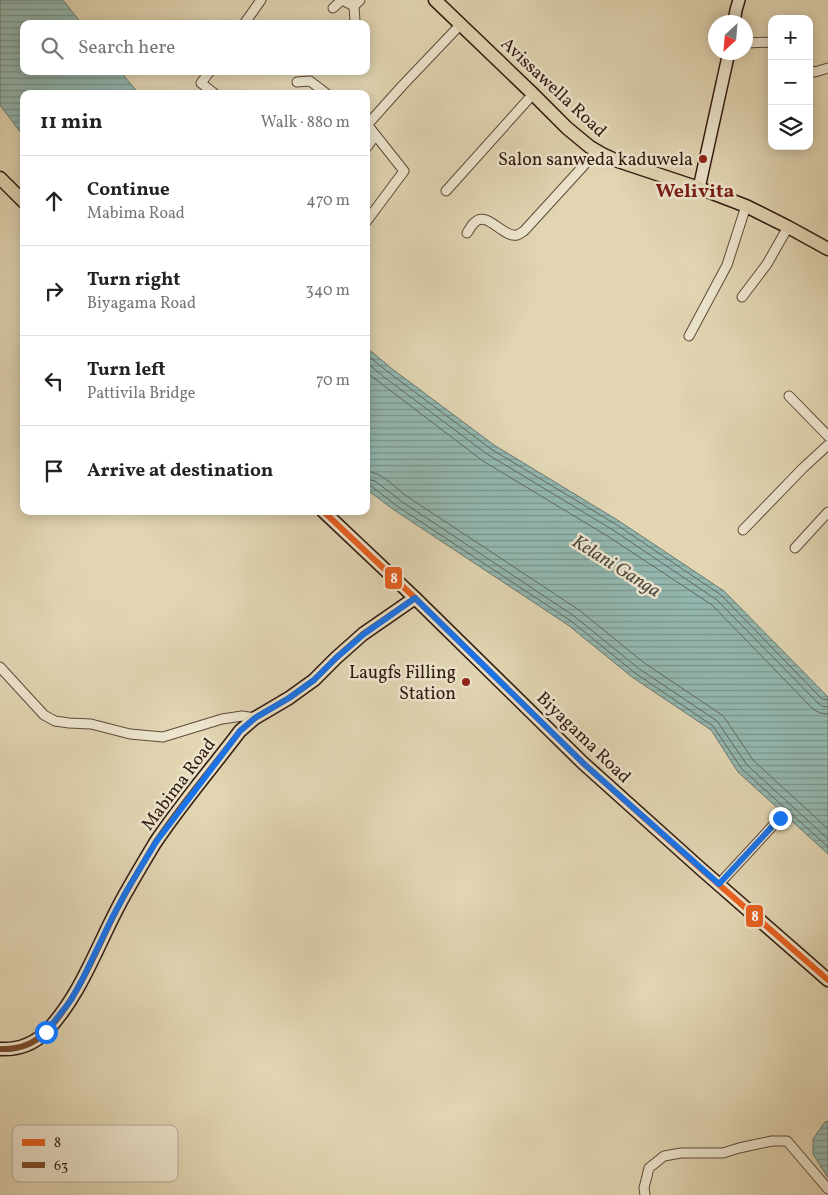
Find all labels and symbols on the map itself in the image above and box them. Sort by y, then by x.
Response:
north arrow [708,15,753,60]
street label: Avissawella Road [494,32,611,144]
place label: Salon sanweda kaduwela [498,148,693,173]
marker: Salon sanweda kaduwela [697,153,709,165]
district label: Welivita [655,178,735,206]
water label: Kelani Ganga [567,529,665,604]
line badge: 8 [384,566,403,590]
text: 8 [390,570,398,589]
place label: Laugfs Filling Station [349,661,456,707]
marker: Laugfs Filling Station [460,676,472,688]
street label: Biyagama Road [530,686,636,790]
street label: Mabima Road [136,733,222,836]
route end [769,807,792,830]
line badge: 8 [745,904,764,928]
text: 8 [751,908,759,927]
route start [35,1021,58,1044]
legend [12,1125,178,1182]
text: 8 [54,1134,61,1153]
text: 63 [54,1157,68,1176]

